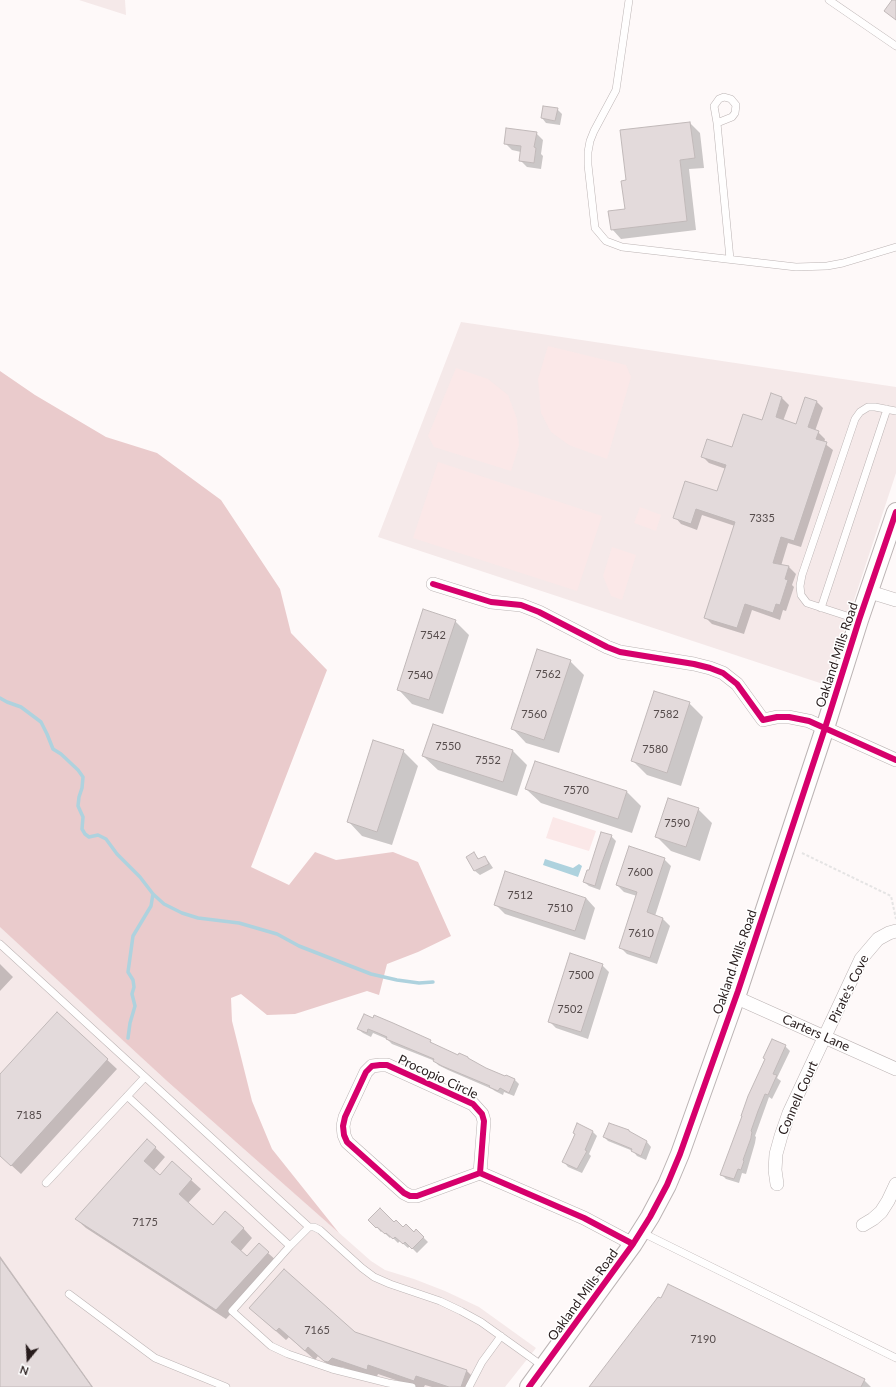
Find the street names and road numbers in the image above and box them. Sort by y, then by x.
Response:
street label: Oakland Mills Road [813,600,861,710]
street label: Oakland Mills Road [710,908,760,1016]
street label: Pirate's Cove [826,952,872,1026]
street label: Carters Lane [780,1011,852,1055]
street label: Procopio Circle [396,1052,480,1102]
street label: Connell Court [775,1059,821,1137]
street label: Oakland Mills Road [544,1246,622,1344]

